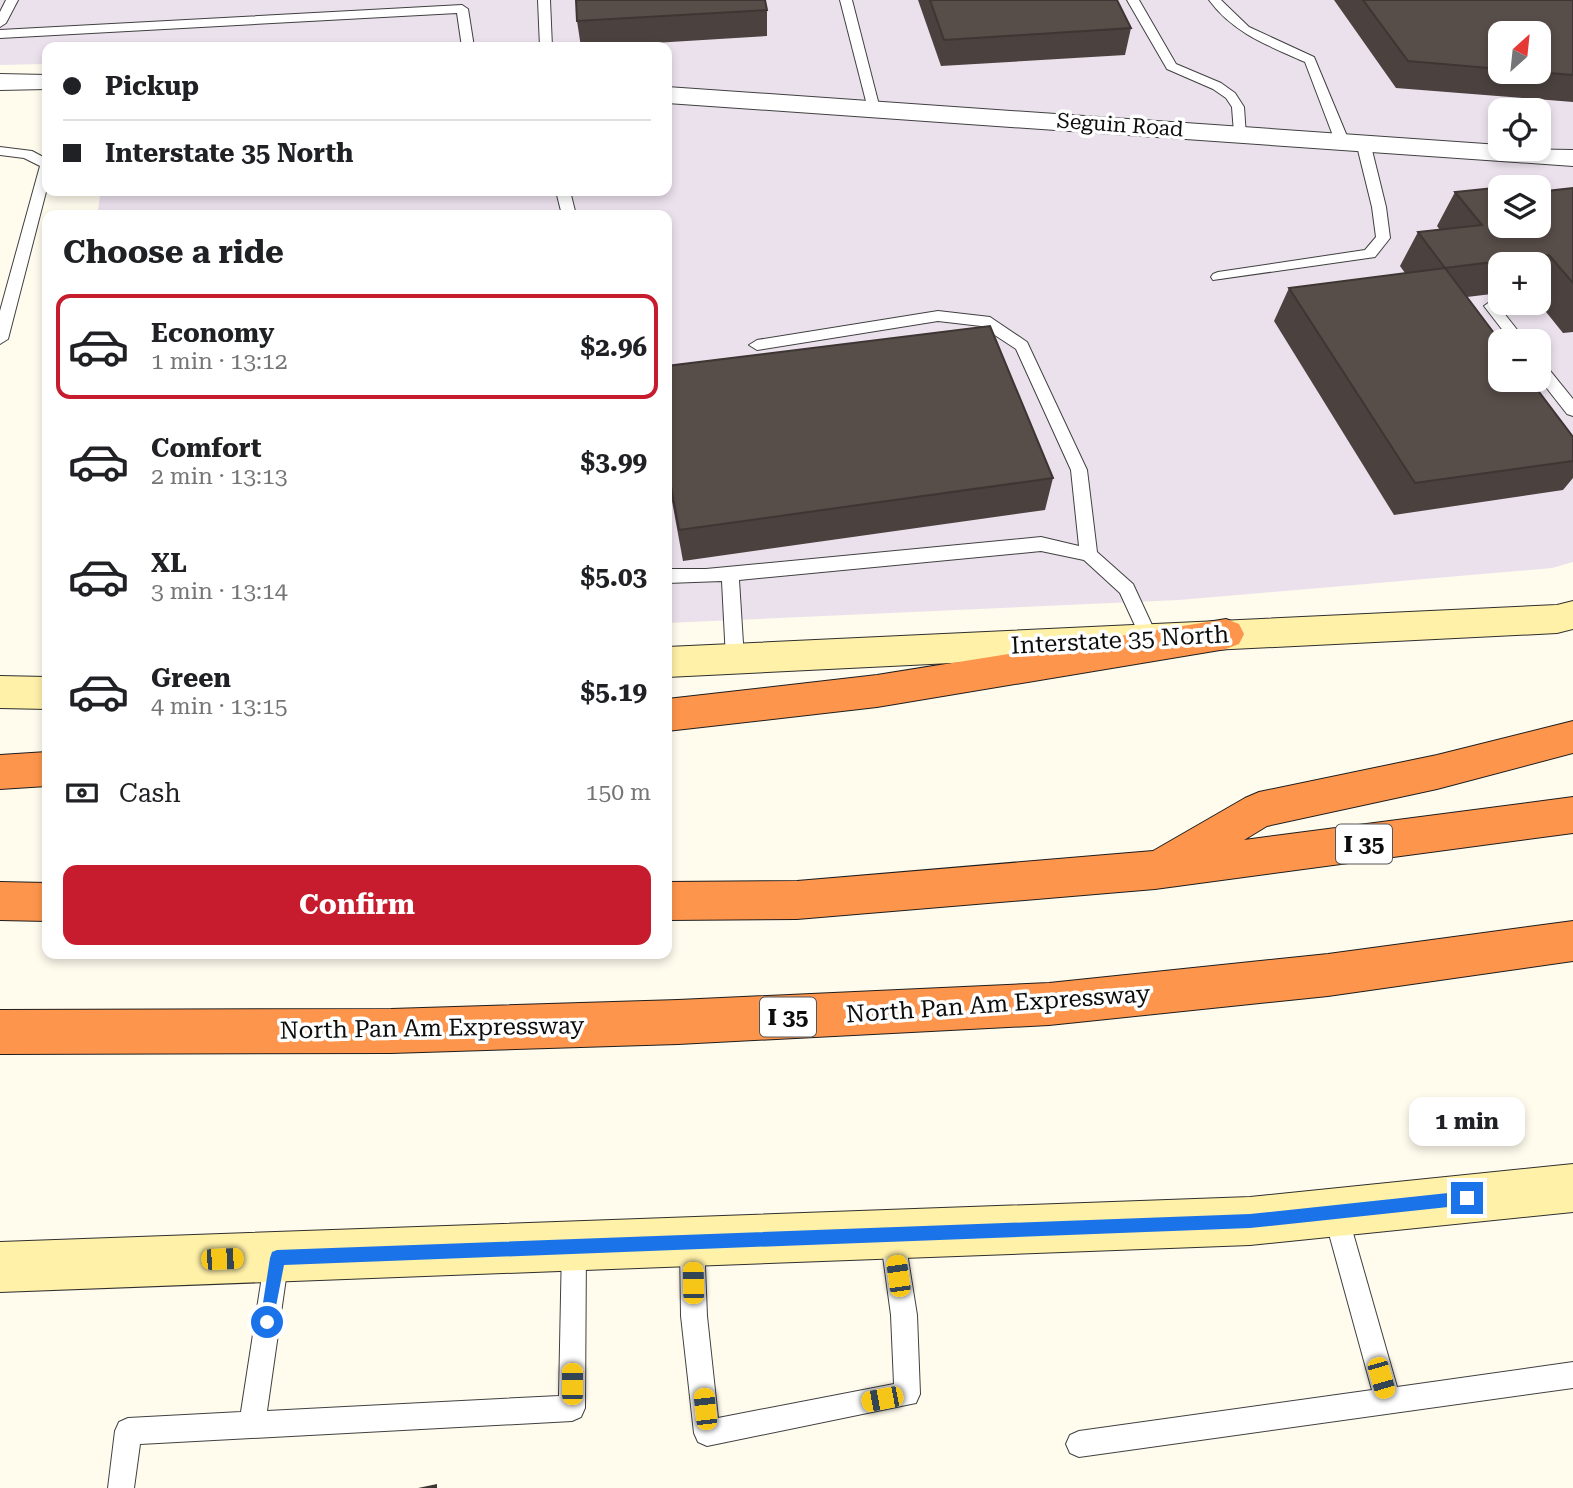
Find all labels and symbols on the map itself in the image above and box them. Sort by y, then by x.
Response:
north arrow [1488,21,1550,84]
street label: Seguin Road [1056,109,1185,141]
street label: Interstate 35 North [1010,620,1230,660]
road number: I 35 [1336,824,1392,864]
street label: North Pan Am Expressway [845,979,1152,1029]
road number: I 35 [760,998,816,1036]
street label: North Pan Am Expressway [279,1011,585,1045]
callout: 1 min [1409,1096,1525,1146]
route end [1451,1182,1483,1214]
car [201,1248,244,1270]
car [885,1254,912,1298]
car [683,1262,704,1304]
route start [251,1306,283,1338]
car [1366,1355,1397,1401]
car [562,1363,583,1405]
car [860,1385,905,1413]
car [693,1387,718,1431]

